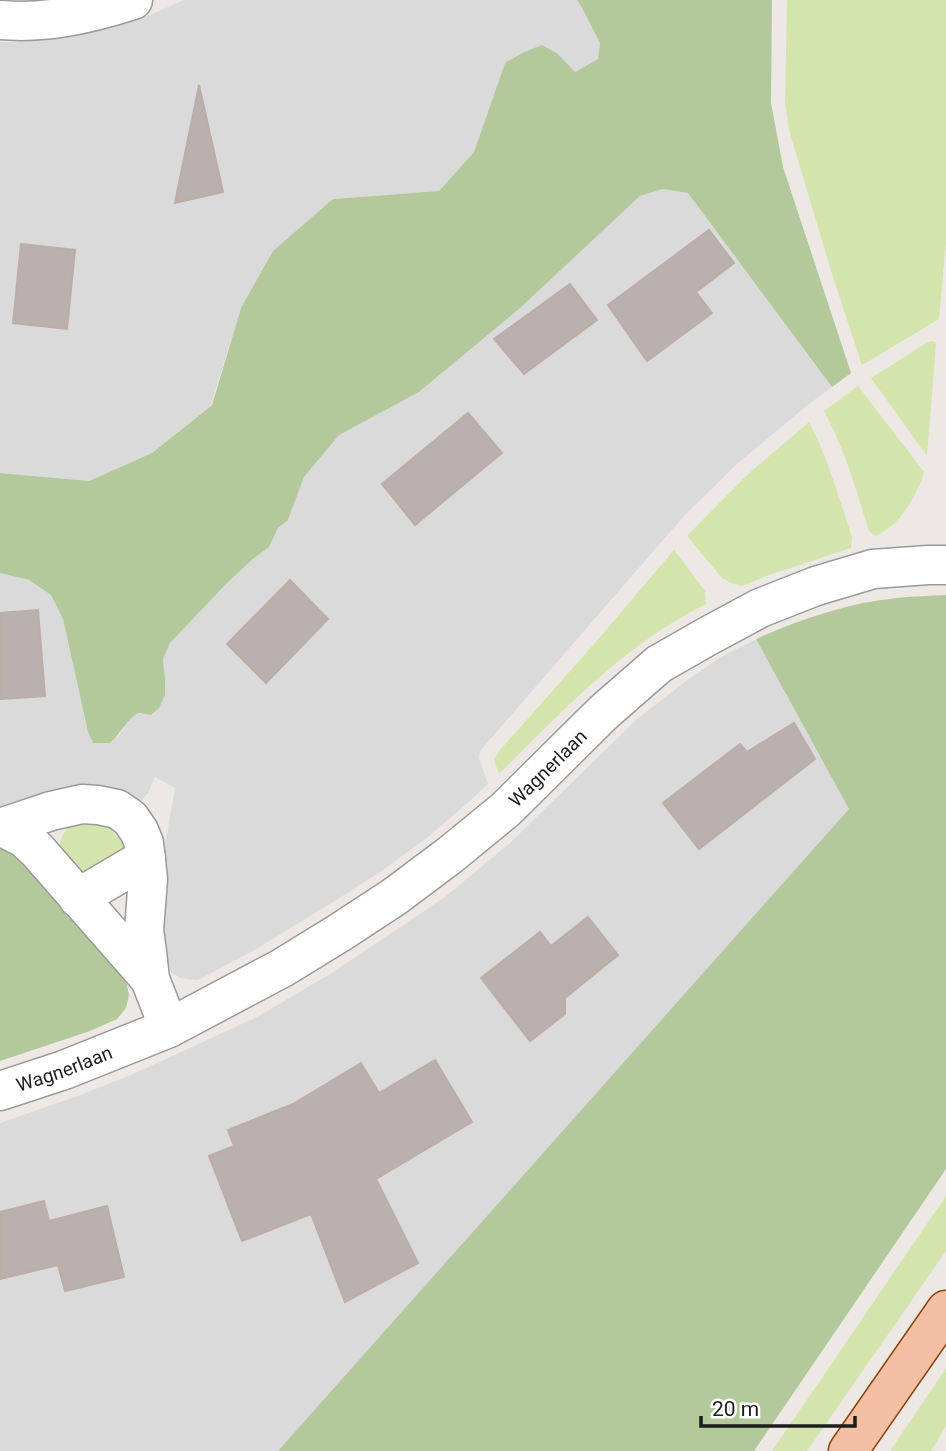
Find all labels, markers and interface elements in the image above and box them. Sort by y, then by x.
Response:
street label: Wagnerlaan [504,725,592,812]
street label: Wagnerlaan [13,1041,116,1097]
scale bar [701,1384,855,1428]
text: 20 m [712,1397,759,1421]

